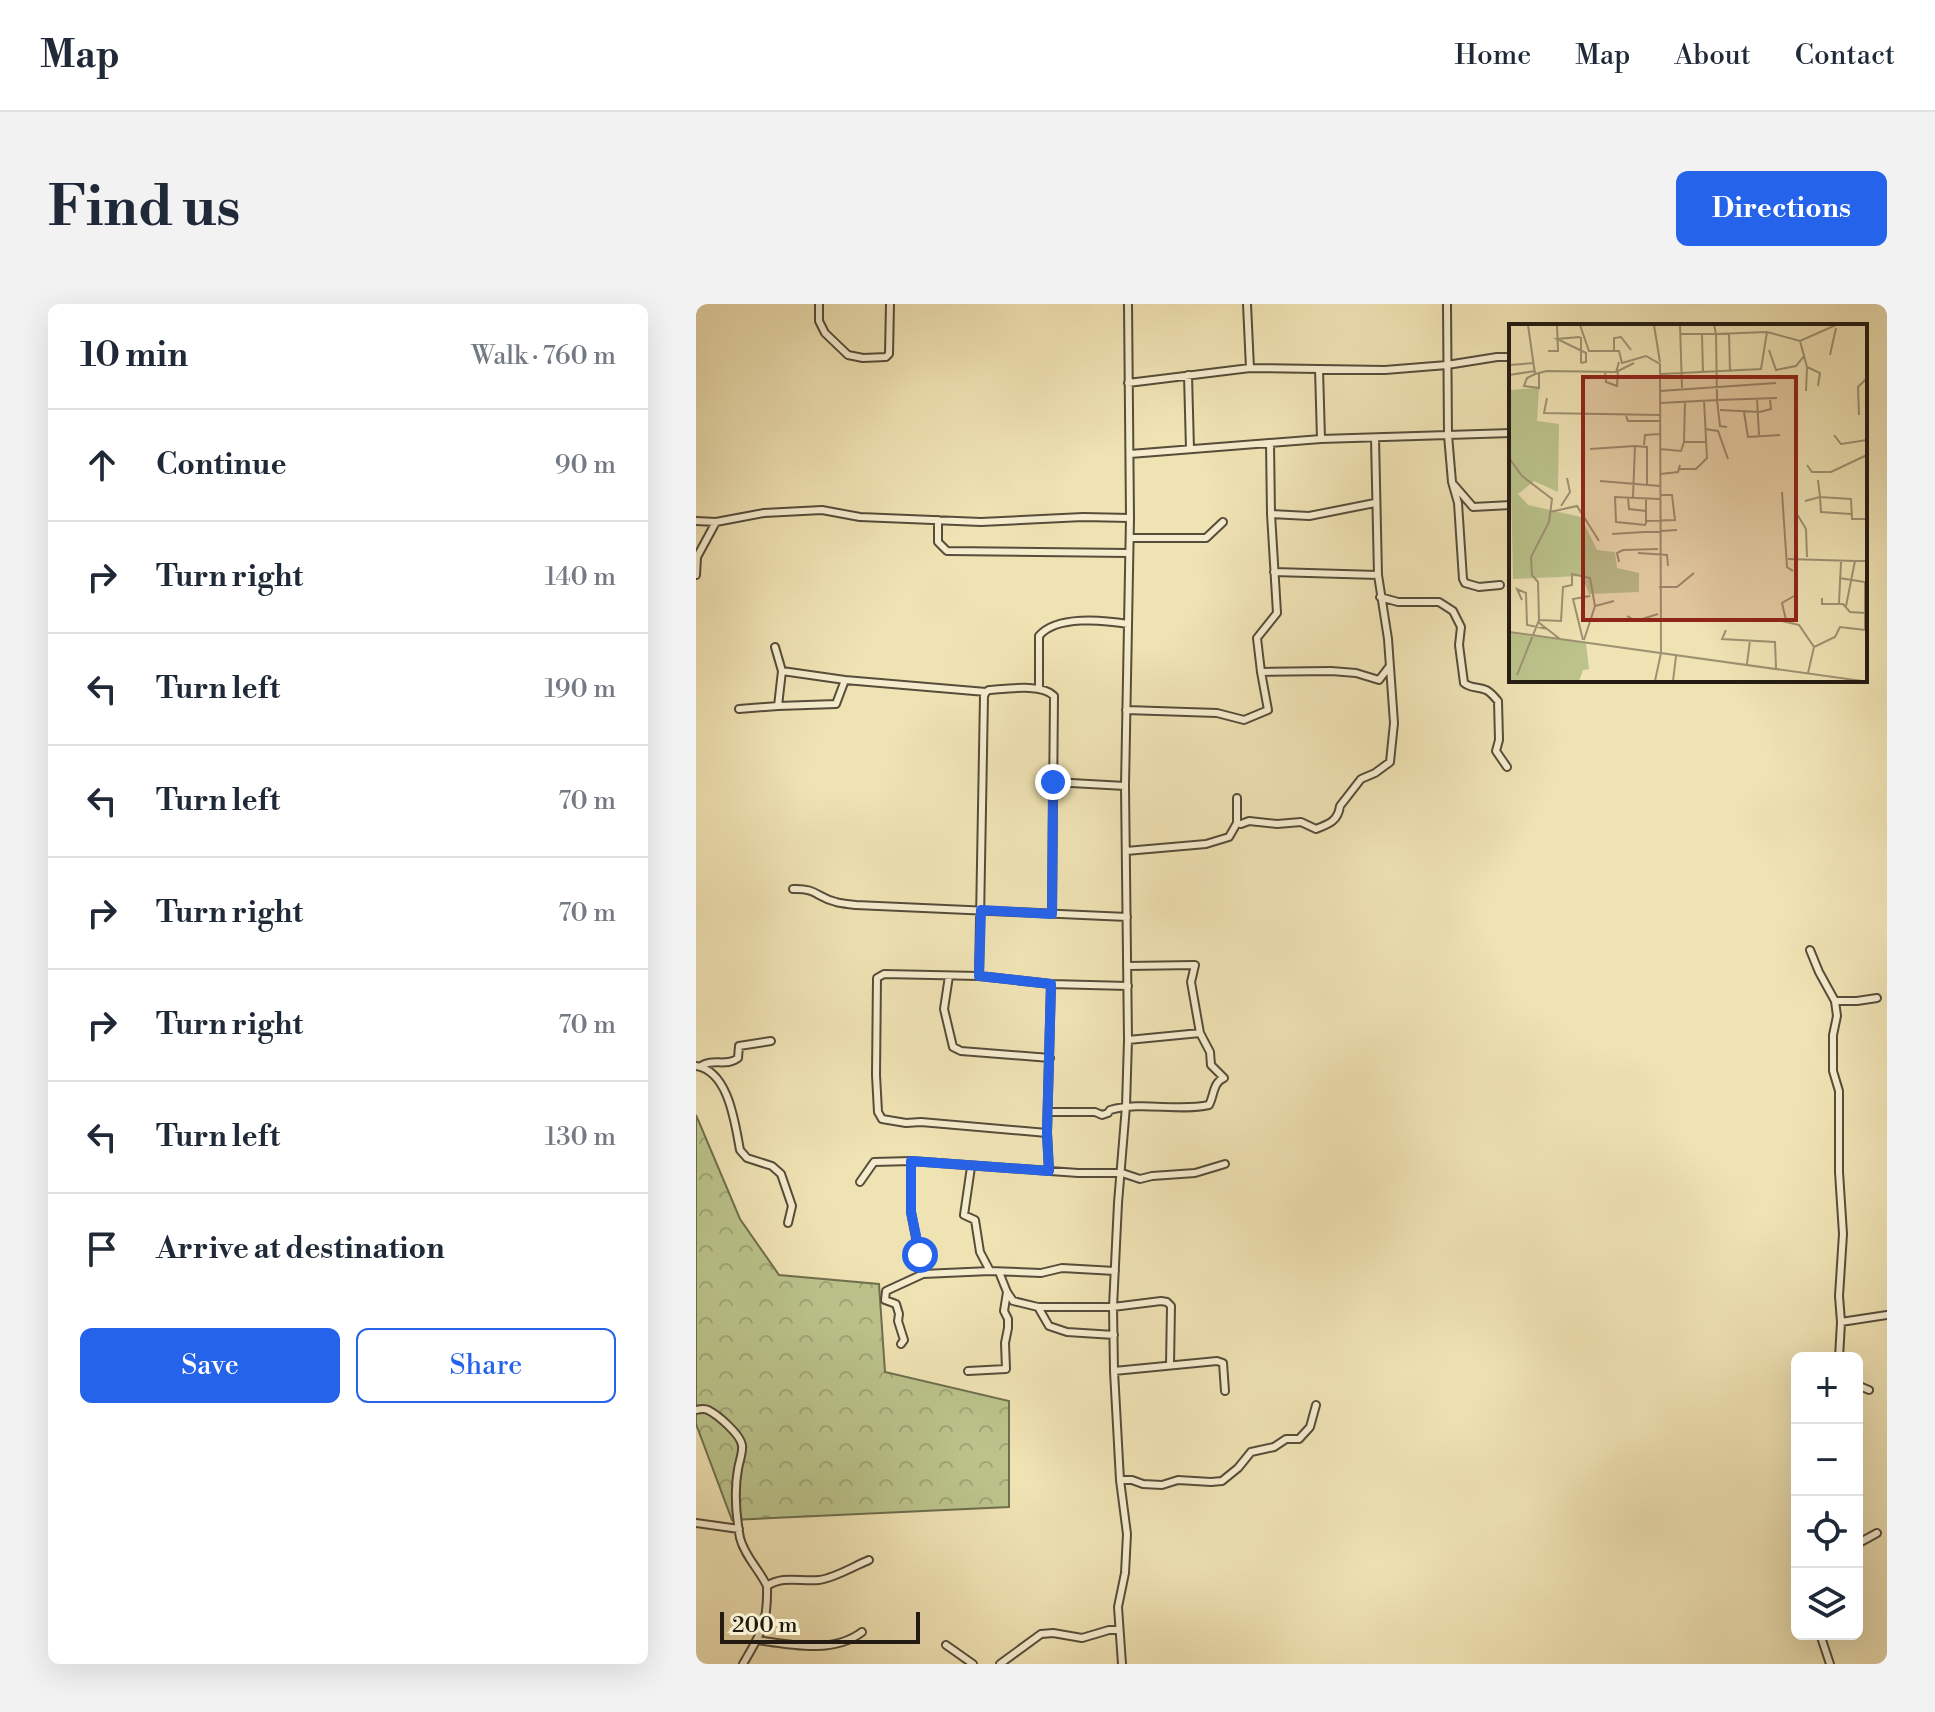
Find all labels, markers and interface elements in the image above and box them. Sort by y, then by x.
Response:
text: Map [40,32,120,79]
text: Home [1455,38,1531,73]
text: Map [1575,38,1630,73]
text: About [1674,38,1751,73]
text: Contact [1795,38,1895,73]
button: Directions [1676,171,1887,246]
text: Find us [48,173,241,243]
inset map [1509,324,1867,682]
text: 10 min [80,335,188,377]
text: Walk · 760 m [471,340,616,372]
icon: ahead [80,443,124,487]
text: Continue [156,446,287,484]
text: 90 m [555,449,616,481]
icon: right [80,555,124,599]
text: Turn right [156,558,303,596]
text: 140 m [545,561,616,593]
icon: left [80,667,124,711]
text: Turn left [156,670,280,708]
text: 190 m [545,673,616,705]
route end [1035,764,1071,800]
icon: left [80,779,124,823]
text: Turn left [156,782,280,820]
text: 70 m [558,785,616,817]
icon: right [80,891,124,935]
text: Turn right [156,894,303,932]
text: 70 m [558,897,616,929]
icon: right [80,1003,124,1047]
text: Turn right [156,1006,303,1044]
text: 70 m [558,1009,616,1041]
icon: left [80,1115,124,1159]
text: Turn left [156,1118,280,1156]
text: 130 m [545,1121,616,1153]
icon: arrive [80,1227,124,1271]
text: Arrive at destination [156,1230,445,1268]
route start [902,1237,938,1273]
button: Save [80,1328,340,1403]
button: Share [356,1328,616,1403]
map controls [1791,1352,1863,1640]
button: + [1791,1352,1863,1424]
button: − [1791,1424,1863,1496]
button: locate [1791,1496,1863,1568]
button: layers [1791,1568,1863,1640]
scale bar [720,1608,920,1644]
text: 200 m [732,1612,798,1639]

